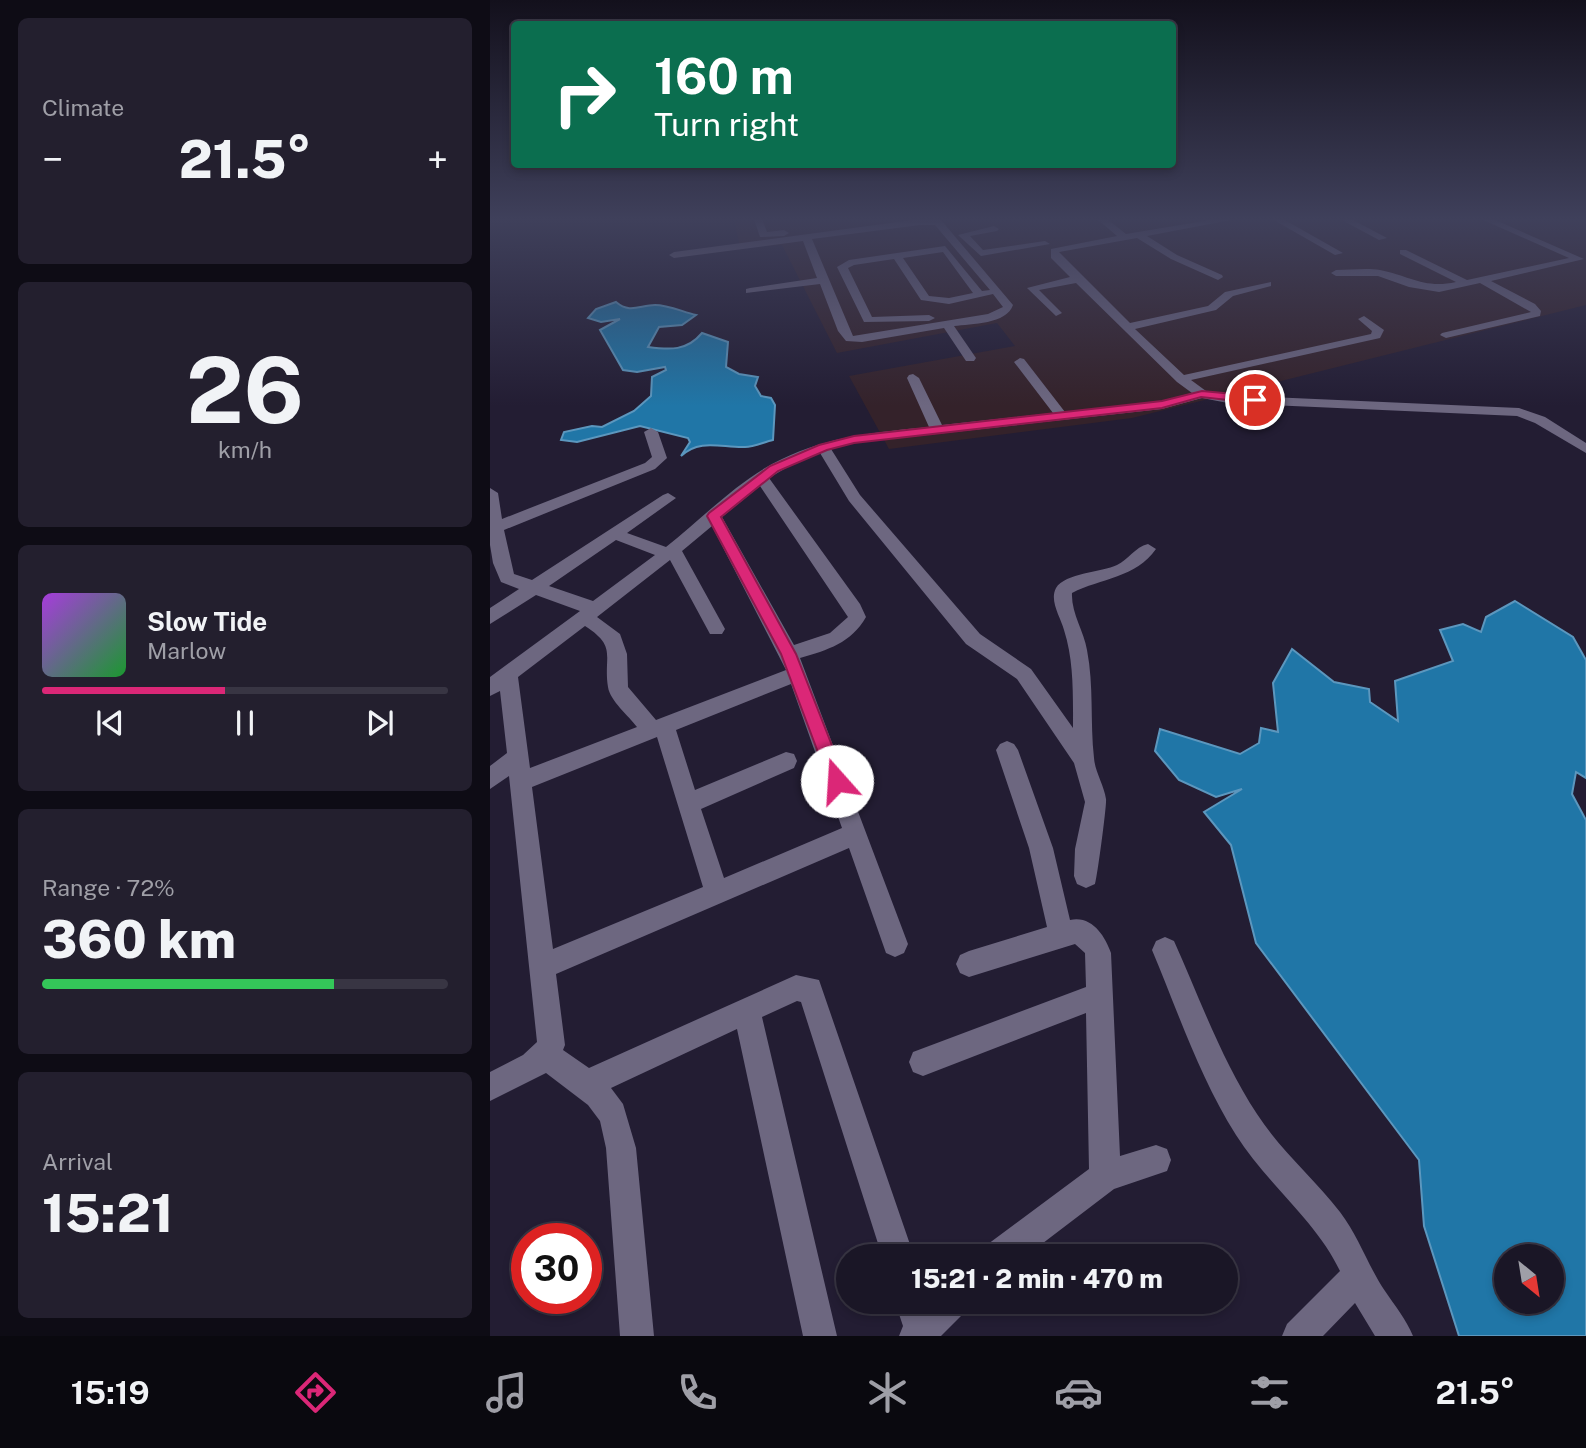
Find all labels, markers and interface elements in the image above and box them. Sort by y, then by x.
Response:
text: 160 m [654,47,794,105]
icon: right [539,49,630,140]
text: Climate [42,94,124,121]
text: Turn right [654,106,799,143]
text: 21.5° [179,129,311,190]
text: − [42,137,63,182]
text: + [427,137,448,182]
text: 26 [186,337,304,443]
pin [1225,370,1285,430]
icon: arrive [1236,381,1274,419]
text: km/h [218,436,272,463]
text: Slow Tide [147,606,267,637]
text: Marlow [147,637,226,664]
icon: previous [91,704,129,742]
icon: pause [226,704,264,742]
icon: next [361,704,399,742]
position arrow [800,744,874,818]
text: Range · 72% [42,874,175,901]
text: 360 km [42,909,236,970]
text: Arrival [42,1148,113,1175]
text: 15:21 [42,1183,174,1244]
speed limit sign: 30 [511,1223,602,1314]
north arrow [1494,1244,1564,1314]
map controls [1494,1244,1564,1314]
text: 15:21 · 2 min · 470 m [911,1263,1163,1294]
icon: directions [291,1368,340,1417]
icon: music [482,1368,531,1417]
icon: phone [673,1368,722,1417]
icon: climate [863,1368,912,1417]
icon: car [1054,1368,1103,1417]
icon: filters [1245,1368,1294,1417]
text: 15:19 [71,1374,150,1411]
text: 21.5° [1436,1374,1515,1411]

